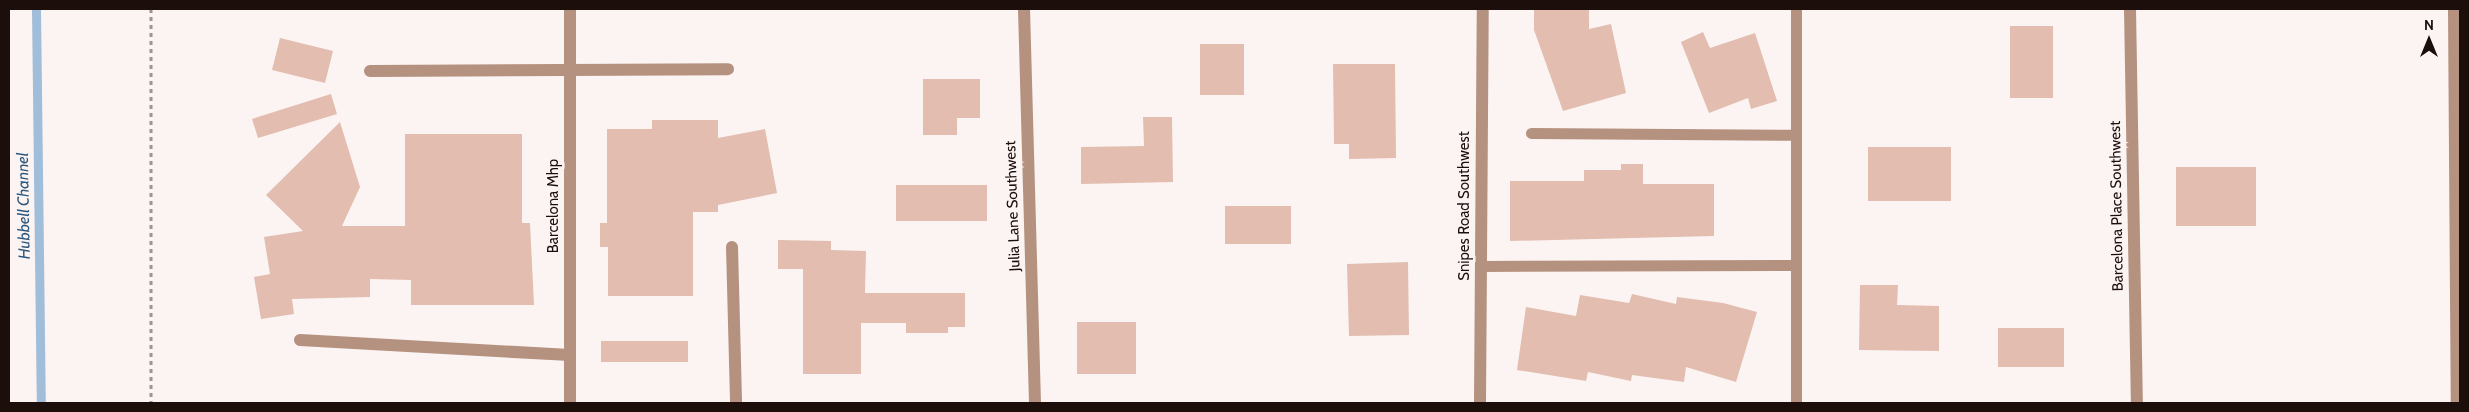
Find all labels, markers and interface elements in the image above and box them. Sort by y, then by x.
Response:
north arrow [2404,15,2454,65]
text: N [2424,16,2434,34]
street label: Barcelona Place Southwest [2107,121,2127,291]
street label: Snipes Road Southwest [1456,131,1474,281]
street label: Julia Lane Southwest [1002,140,1024,272]
water label: Hubbell Channel [13,152,35,260]
street label: Barcelona Mhp [545,159,563,253]

